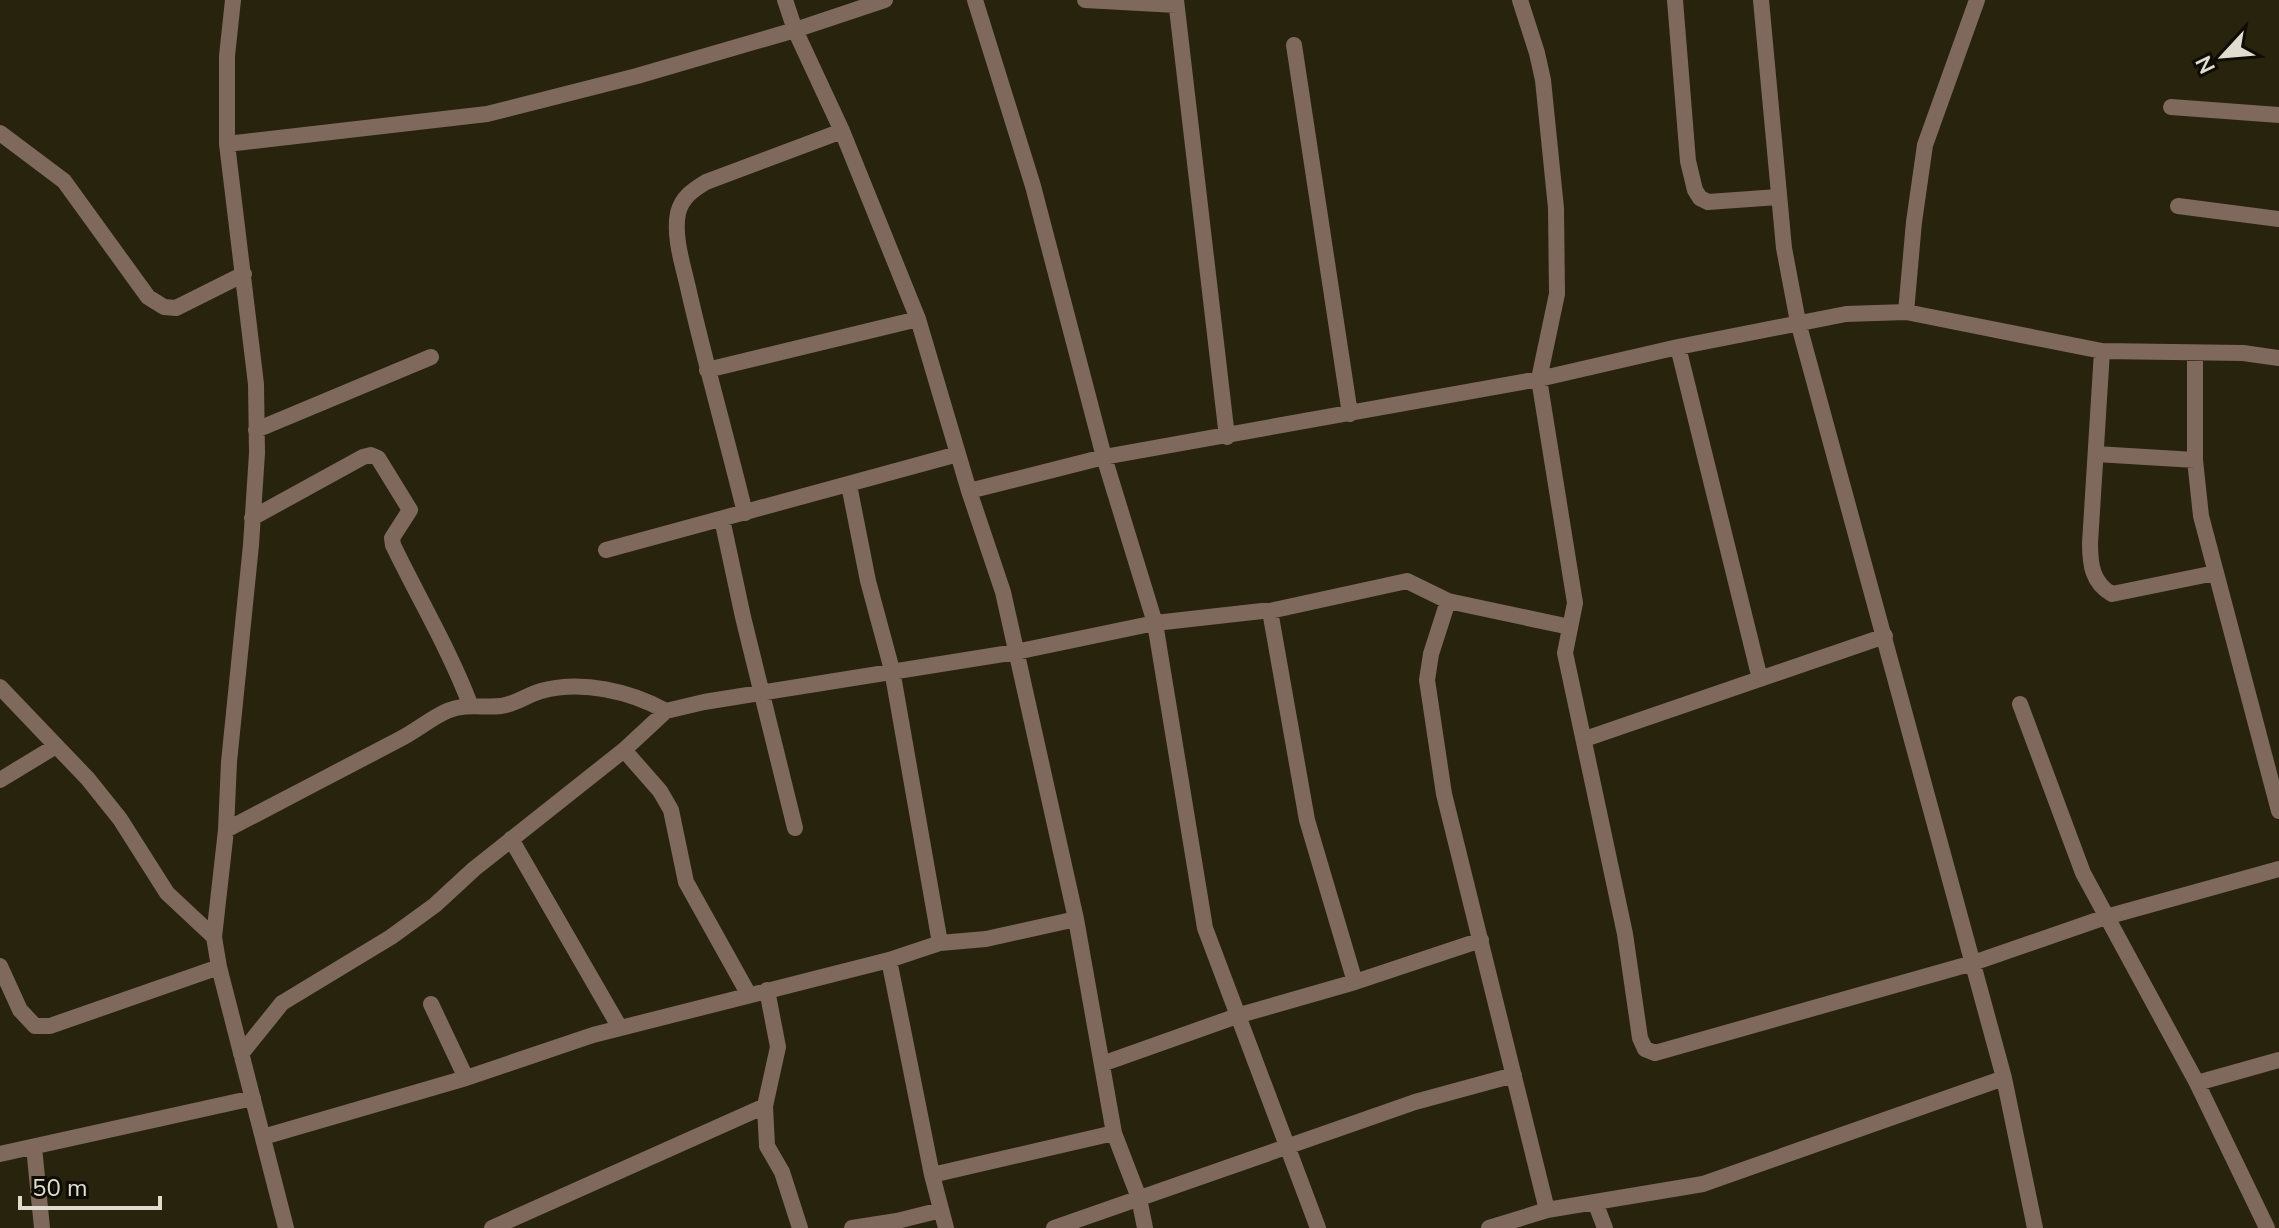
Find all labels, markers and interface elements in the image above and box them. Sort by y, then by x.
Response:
north arrow [2183,16,2263,96]
text: N [2189,50,2223,78]
scale bar [20,1160,160,1210]
text: 50 m [32,1172,88,1204]

